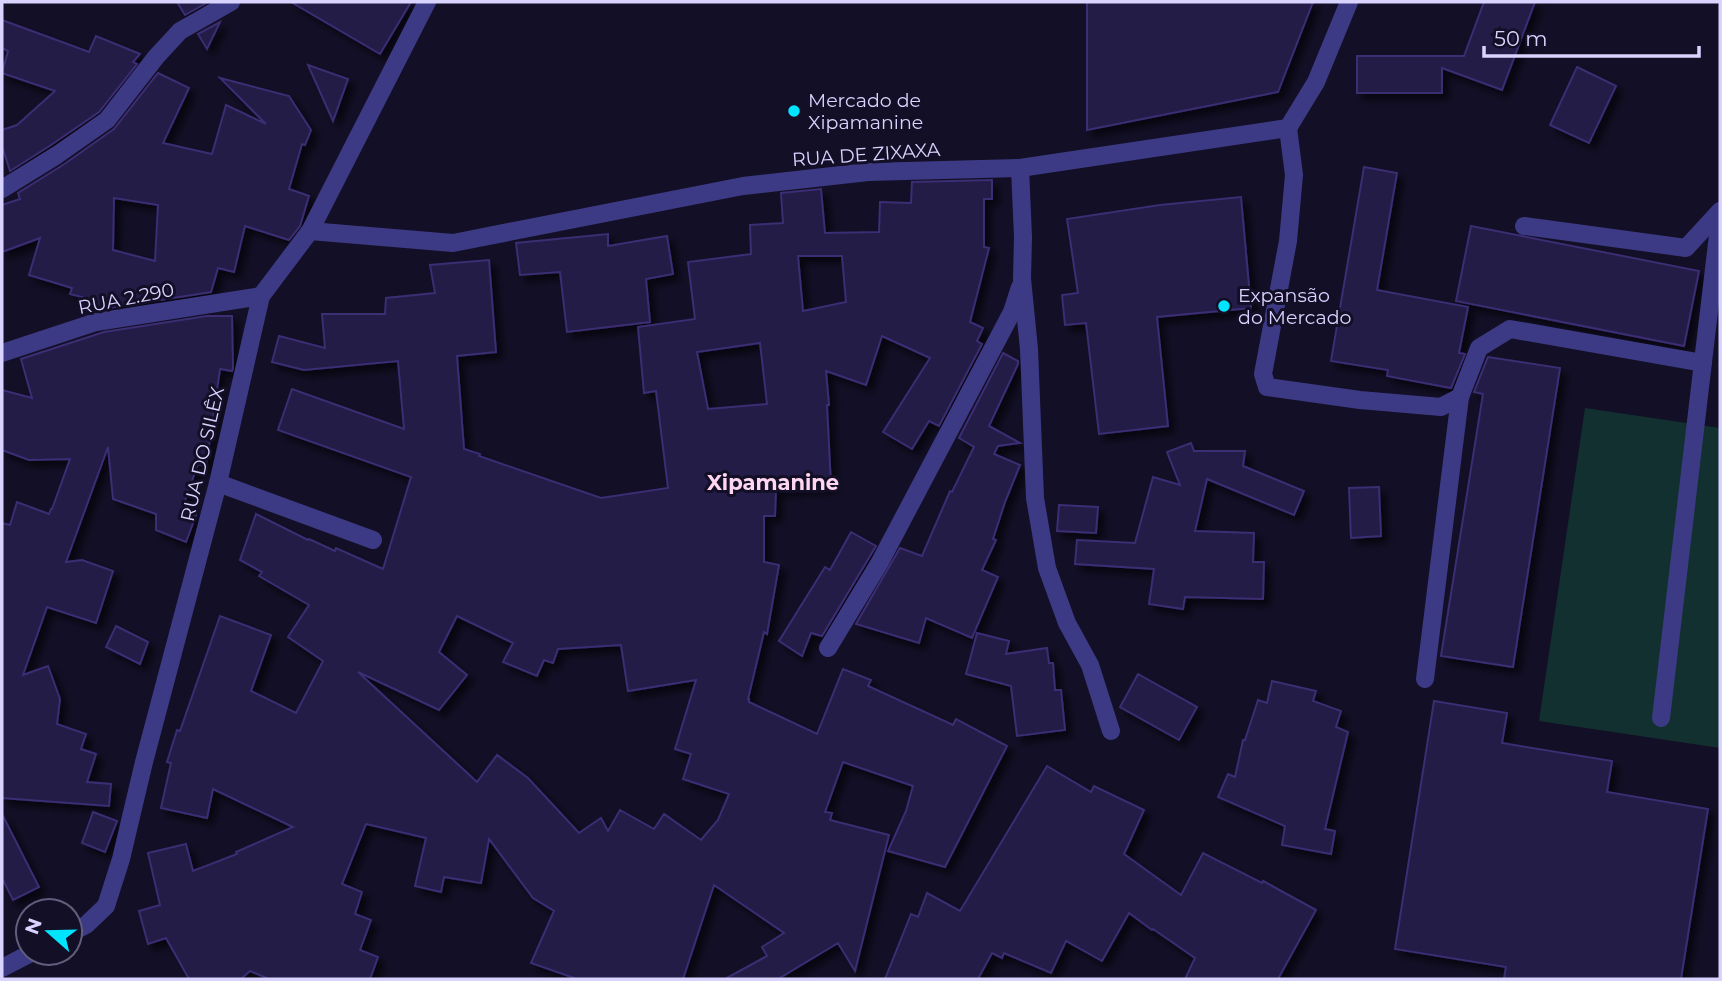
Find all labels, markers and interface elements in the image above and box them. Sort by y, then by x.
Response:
scale bar [1484,14,1699,58]
text: 50 m [1494,26,1548,51]
place label: Mercado de Xipamanine [808,89,923,134]
marker: Mercado de Xipamanine [786,103,802,119]
street label: RUA DE ZIXAXA [791,138,941,171]
street label: RUA 2.290 [76,278,176,319]
place label: Expansão do Mercado [1238,284,1352,329]
marker: Expansão do Mercado [1216,298,1232,314]
street label: RUA DO SILÊX [176,384,229,524]
district label: Xipamanine [707,470,839,495]
north arrow [14,897,84,967]
text: N [20,915,47,938]

